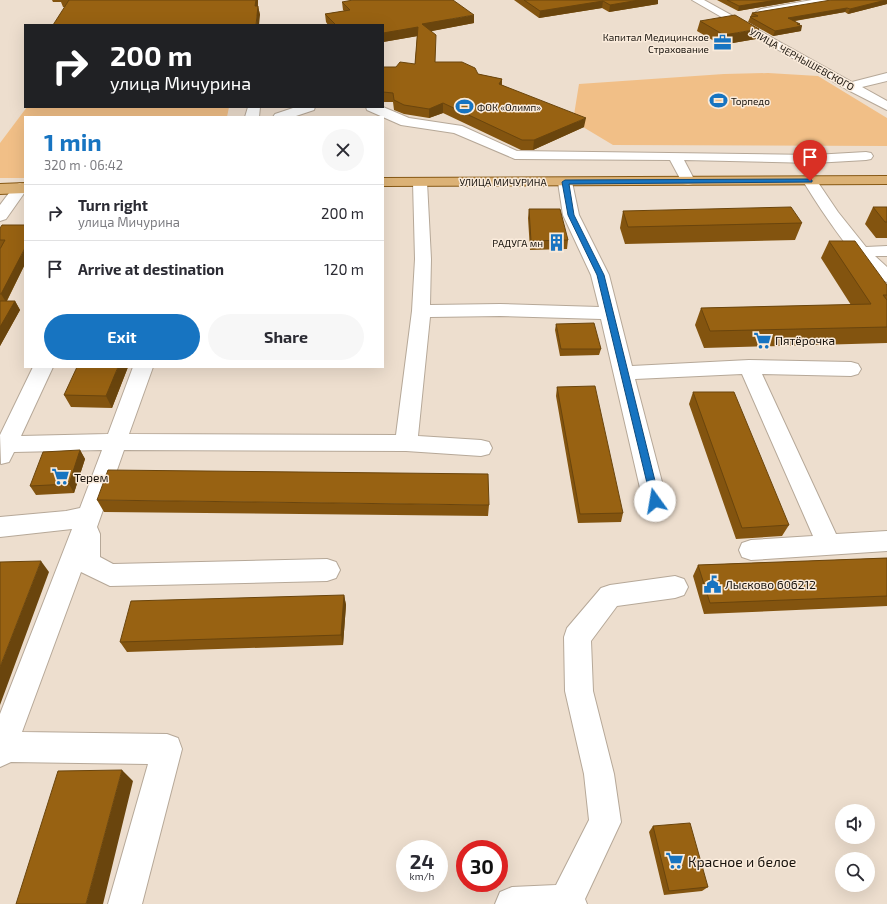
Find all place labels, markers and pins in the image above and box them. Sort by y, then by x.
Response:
place label: Капитал Медицинское Страхование [603,31,709,55]
office icon: Капитал Медицинское Страхование [712,33,732,53]
sports icon: Торпедо [708,91,728,111]
place label: Торпедо [731,95,770,107]
sports icon: ФОК «Олимп» [454,97,474,117]
place label: ФОК «Олимп» [477,101,541,113]
pin [793,140,827,181]
building icon: РАДУГА мн [546,233,566,253]
place label: РАДУГА мн [492,237,543,249]
supermarket icon: Пятёрочка [752,330,772,350]
place label: Пятёрочка [775,333,835,347]
supermarket icon: Терем [51,467,71,487]
place label: Терем [74,470,109,484]
public building icon: Лысково 606212 [702,574,722,594]
place label: Лысково 606212 [725,577,816,591]
supermarket icon: Красное и белое [665,851,685,871]
place label: Красное и белое [688,853,796,870]

